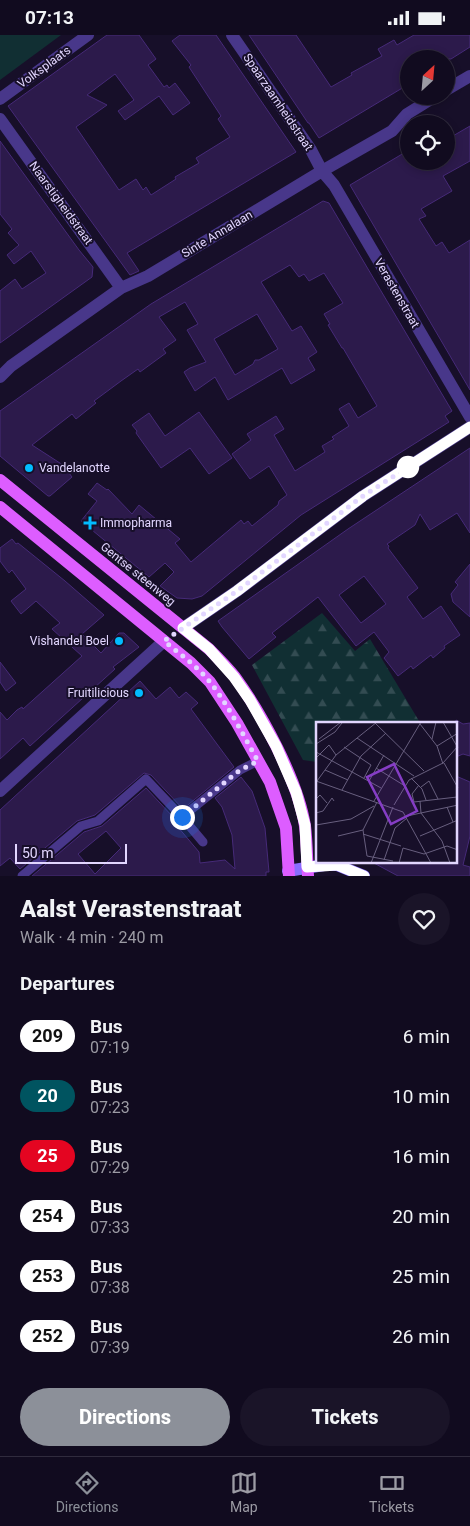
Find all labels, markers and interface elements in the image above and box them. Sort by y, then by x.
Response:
text: 07:13 [25,6,74,29]
street label: Volksplaats [15,43,73,91]
north arrow [400,50,455,105]
map controls [400,50,455,170]
street label: Spaarzaamheidstraat [240,51,316,153]
button: locate [400,115,455,170]
street label: Naarstigheidstraat [26,159,96,247]
street label: Sinte Annalaan [179,207,255,261]
street label: Verastenstraat [371,256,423,330]
unlabelled marker [397,456,419,478]
place label: Vandelanotte [39,461,110,475]
marker: Vandelanotte [23,462,35,474]
place label: Immopharma [100,516,172,530]
marker: Immopharma [84,517,96,529]
street label: Gentse steenweg [98,540,178,608]
place label: Vishandel Boel [30,634,109,648]
marker: Vishandel Boel [113,635,125,647]
place label: Fruitilicious [67,686,129,700]
marker: Fruitilicious [133,687,145,699]
inset map [316,722,458,863]
your location [170,805,195,830]
scale bar [15,841,128,864]
text: 50 m [22,845,54,861]
button: heart [398,893,450,945]
text: Aalst Verastenstraat [20,895,242,923]
text: Walk · 4 min · 240 m [20,928,164,947]
text: Departures [20,972,115,995]
text: Bus [90,1015,123,1038]
text: 209 [32,1025,63,1046]
text: 6 min [403,1025,450,1048]
text: 07:19 [90,1038,130,1057]
text: Bus [90,1075,123,1098]
text: 20 [37,1085,58,1106]
text: 10 min [392,1085,450,1108]
text: 07:23 [90,1098,130,1117]
text: Bus [90,1135,123,1158]
text: 25 [37,1145,58,1166]
text: 16 min [392,1145,450,1168]
text: 07:29 [90,1158,130,1177]
text: Bus [90,1195,123,1218]
text: 254 [32,1205,63,1226]
text: 20 min [392,1205,450,1228]
text: 07:33 [90,1218,130,1237]
text: Bus [90,1255,123,1278]
text: 253 [32,1265,63,1286]
text: 25 min [392,1265,450,1288]
text: 07:38 [90,1278,130,1297]
text: Bus [90,1315,123,1338]
text: 252 [32,1325,63,1346]
text: 26 min [392,1325,450,1348]
text: 07:39 [90,1338,130,1357]
button: Directions [20,1388,230,1446]
button: Tickets [240,1388,450,1446]
tab: Directions [56,1469,119,1515]
tab: Map [230,1469,258,1515]
tab: Tickets [369,1469,414,1515]

